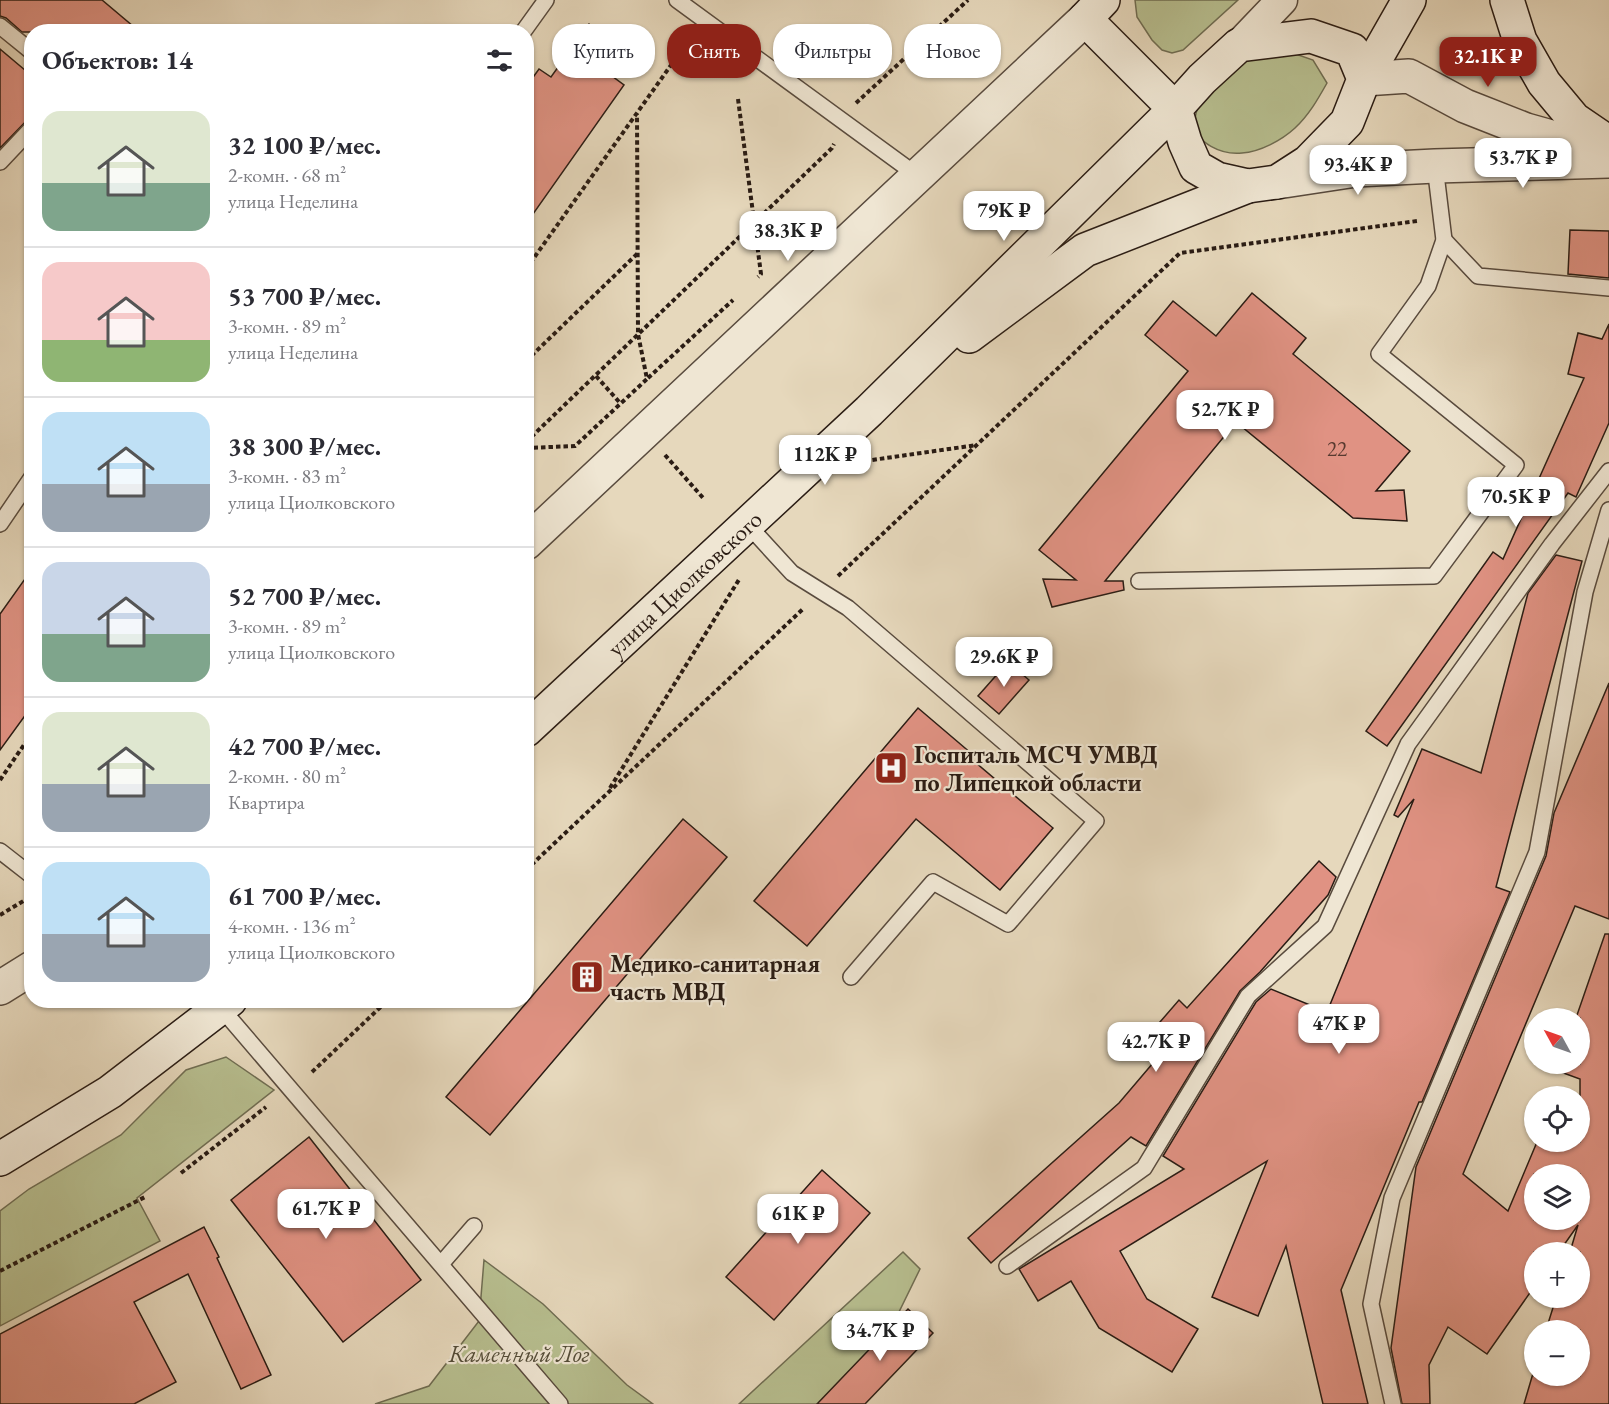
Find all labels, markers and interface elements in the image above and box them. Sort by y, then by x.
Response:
chip: Купить [552,24,655,78]
chip: Снять [667,24,761,78]
chip: Фильтры [773,24,892,78]
chip: Новое [904,24,1001,78]
pin: 32.1K ₽ [1433,37,1543,88]
text: Объектов: 14 [42,43,193,77]
text: 32.1K ₽ [1454,43,1522,69]
icon: filters [483,44,516,77]
text: 32 100 ₽/мес. [228,128,381,162]
icon: home [90,135,162,207]
pin: 53.7K ₽ [1468,138,1578,189]
text: 53.7K ₽ [1489,144,1557,170]
pin: 93.4K ₽ [1303,145,1413,196]
text: 93.4K ₽ [1324,151,1392,177]
text: 2-комн. · 68 m² [228,162,346,188]
text: улица Неделина [228,188,358,214]
pin: 79K ₽ [962,191,1046,242]
text: 79K ₽ [977,197,1031,223]
pin: 38.3K ₽ [733,211,843,262]
text: 38.3K ₽ [754,217,822,243]
text: 53 700 ₽/мес. [228,279,381,313]
icon: home [90,286,162,358]
text: 3-комн. · 89 m² [228,313,346,339]
text: улица Неделина [228,339,358,365]
pin: 52.7K ₽ [1170,390,1280,441]
text: 52.7K ₽ [1191,396,1259,422]
text: 38 300 ₽/мес. [228,429,381,463]
pin: 112K ₽ [776,435,874,486]
house number: 22 [1327,435,1347,462]
icon: home [90,436,162,508]
text: 112K ₽ [793,441,857,467]
text: 3-комн. · 83 m² [228,463,346,489]
pin: 70.5K ₽ [1461,477,1571,528]
text: 70.5K ₽ [1482,483,1550,509]
text: улица Циолковского [228,489,395,515]
street label: улица Циолковского [600,503,768,663]
text: 52 700 ₽/мес. [228,579,381,613]
icon: home [90,586,162,658]
text: 3-комн. · 89 m² [228,613,346,639]
pin: 29.6K ₽ [949,637,1059,688]
text: улица Циолковского [228,639,395,665]
text: 29.6K ₽ [970,643,1038,669]
text: 42 700 ₽/мес. [228,729,381,763]
icon: home [90,736,162,808]
place label: Госпиталь МСЧ УМВД по Липецкой области [914,739,1158,798]
hospital icon: Госпиталь МСЧ УМВД по Липецкой области [873,750,909,786]
text: 2-комн. · 80 m² [228,763,346,789]
text: Квартира [228,789,305,815]
text: 61 700 ₽/мес. [228,879,381,913]
icon: home [90,886,162,958]
text: 4-комн. · 136 m² [228,913,356,939]
text: улица Циолковского [228,939,395,965]
place label: Медико-санитарная часть МВД [610,948,820,1007]
building icon: Медико-санитарная часть МВД [569,959,605,995]
pin: 47K ₽ [1297,1004,1381,1055]
north arrow [1524,1008,1590,1074]
map controls [1524,1008,1590,1386]
text: 47K ₽ [1312,1010,1366,1036]
pin: 42.7K ₽ [1101,1022,1211,1073]
text: 42.7K ₽ [1122,1028,1190,1054]
button: locate [1524,1086,1590,1152]
button: layers [1524,1164,1590,1230]
pin: 61.7K ₽ [271,1189,381,1240]
pin: 61K ₽ [756,1194,840,1245]
text: 61.7K ₽ [292,1195,360,1221]
text: 61K ₽ [771,1200,825,1226]
button: + [1524,1242,1590,1308]
pin: 34.7K ₽ [825,1311,935,1362]
text: 34.7K ₽ [846,1317,914,1343]
button: − [1524,1320,1590,1386]
park label: Каменный Лог [448,1338,590,1369]

